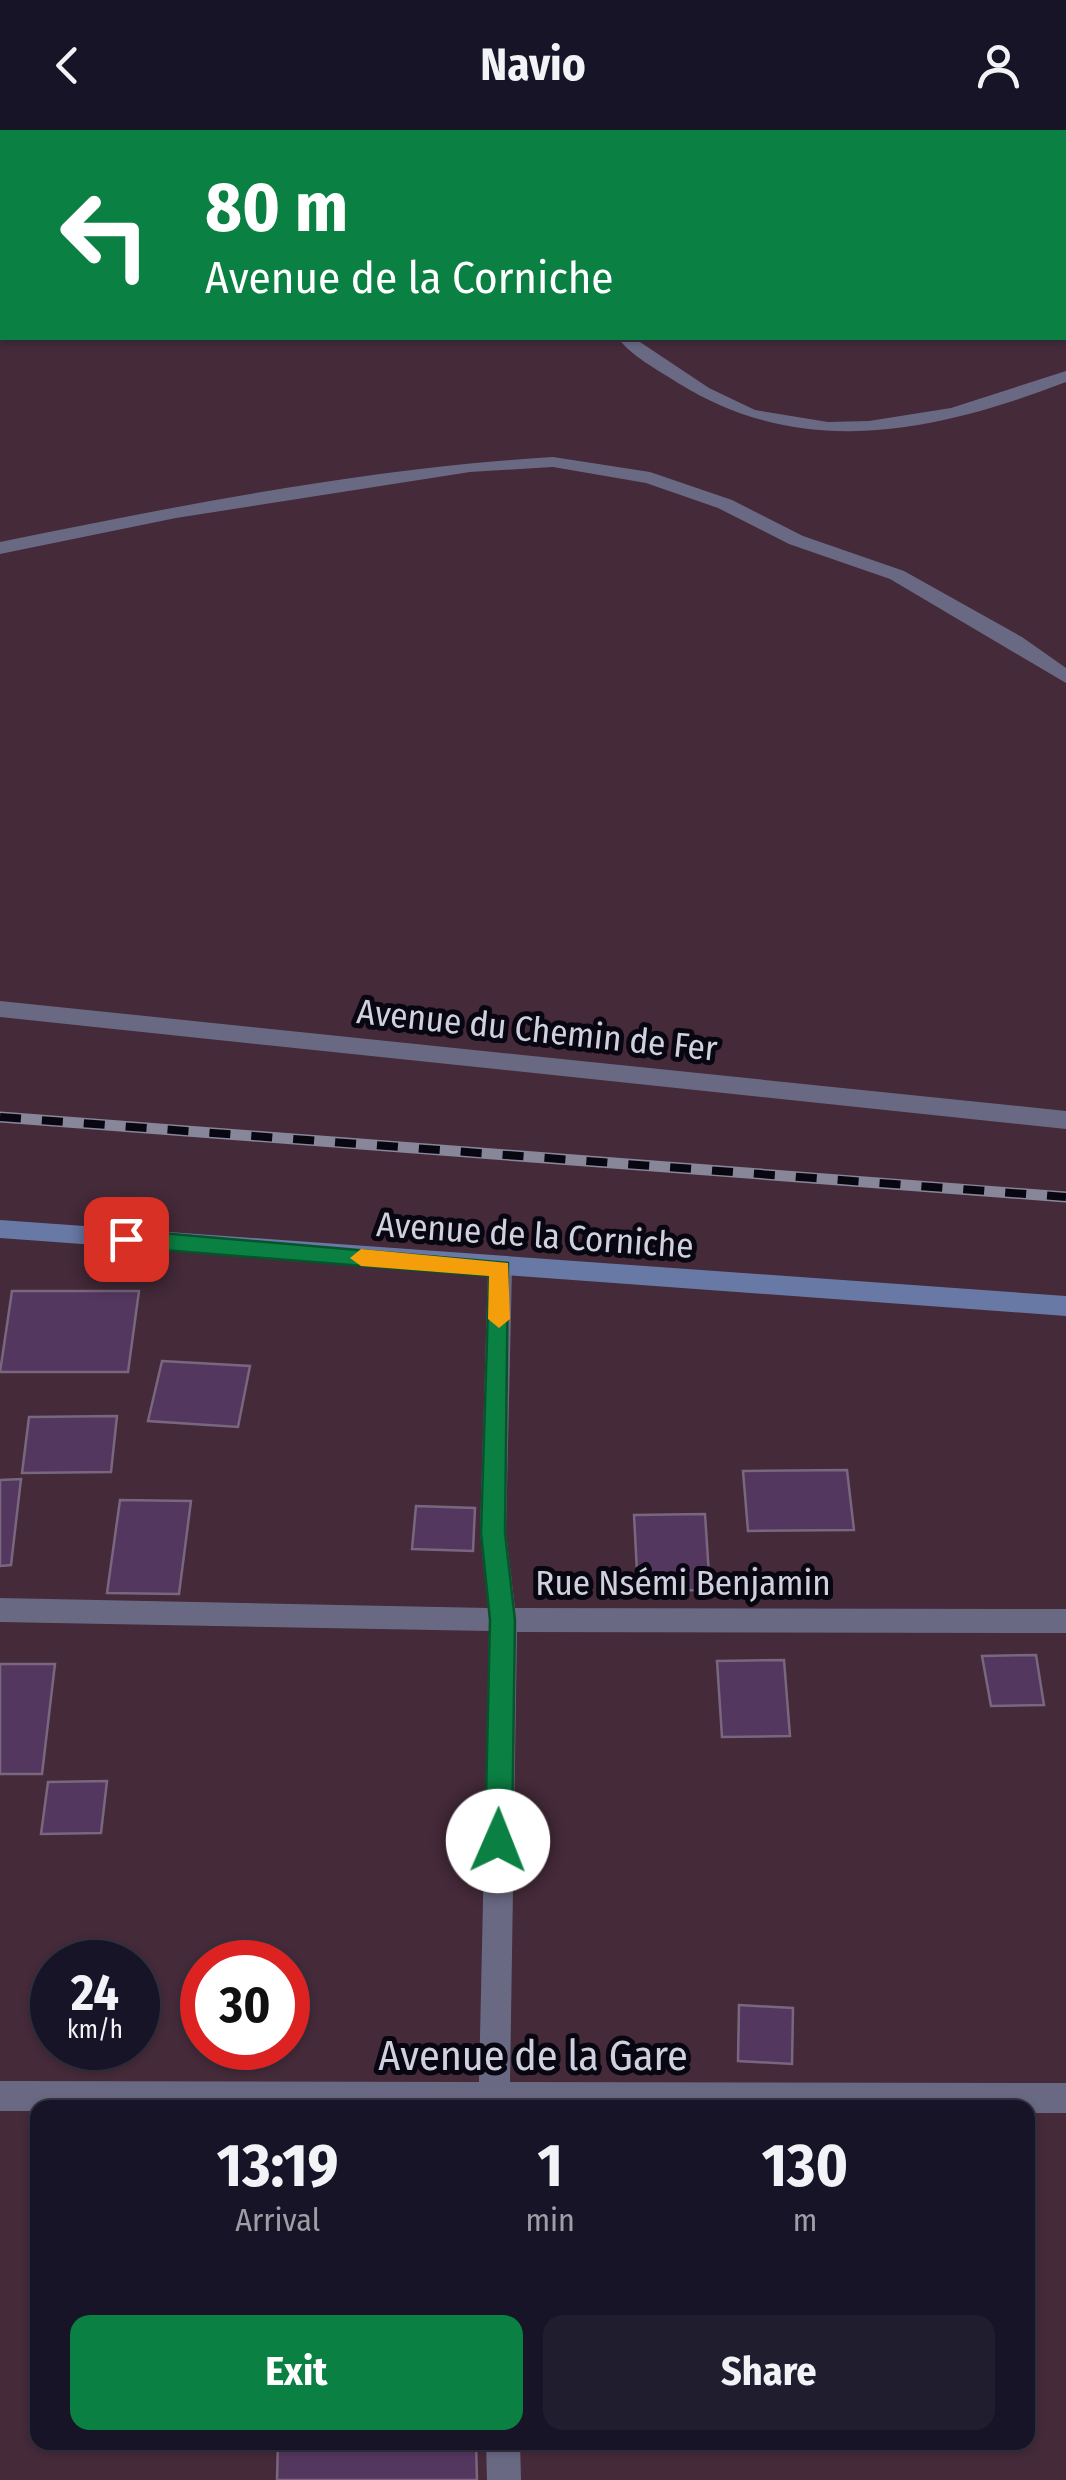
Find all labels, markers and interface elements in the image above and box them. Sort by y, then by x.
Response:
icon: back [40,38,95,93]
text: Navio [480,38,586,92]
icon: person [971,38,1026,93]
text: 80 m [205,166,348,250]
icon: left [40,170,170,300]
text: Avenue de la Corniche [205,251,614,305]
street label: Avenue du Chemin de Fer [355,990,719,1070]
pin [84,1197,169,1282]
street label: Avenue de la Corniche [375,1203,695,1267]
icon: arrive [99,1212,154,1267]
street label: Rue Nsémi Benjamin [535,1562,831,1604]
position arrow [446,1789,550,1893]
speed limit sign: 30 [180,1940,310,2070]
text: 24 [71,1963,119,2023]
text: km/h [67,2015,123,2045]
street label: Avenue de la Gare [378,2031,688,2081]
text: 13:19 [217,2130,339,2202]
text: 1 [537,2130,563,2202]
text: 130 [762,2130,848,2202]
text: Arrival [235,2201,320,2239]
text: min [525,2201,575,2239]
text: m [793,2201,817,2239]
button: Exit [70,2315,523,2430]
button: Share [543,2315,995,2430]

